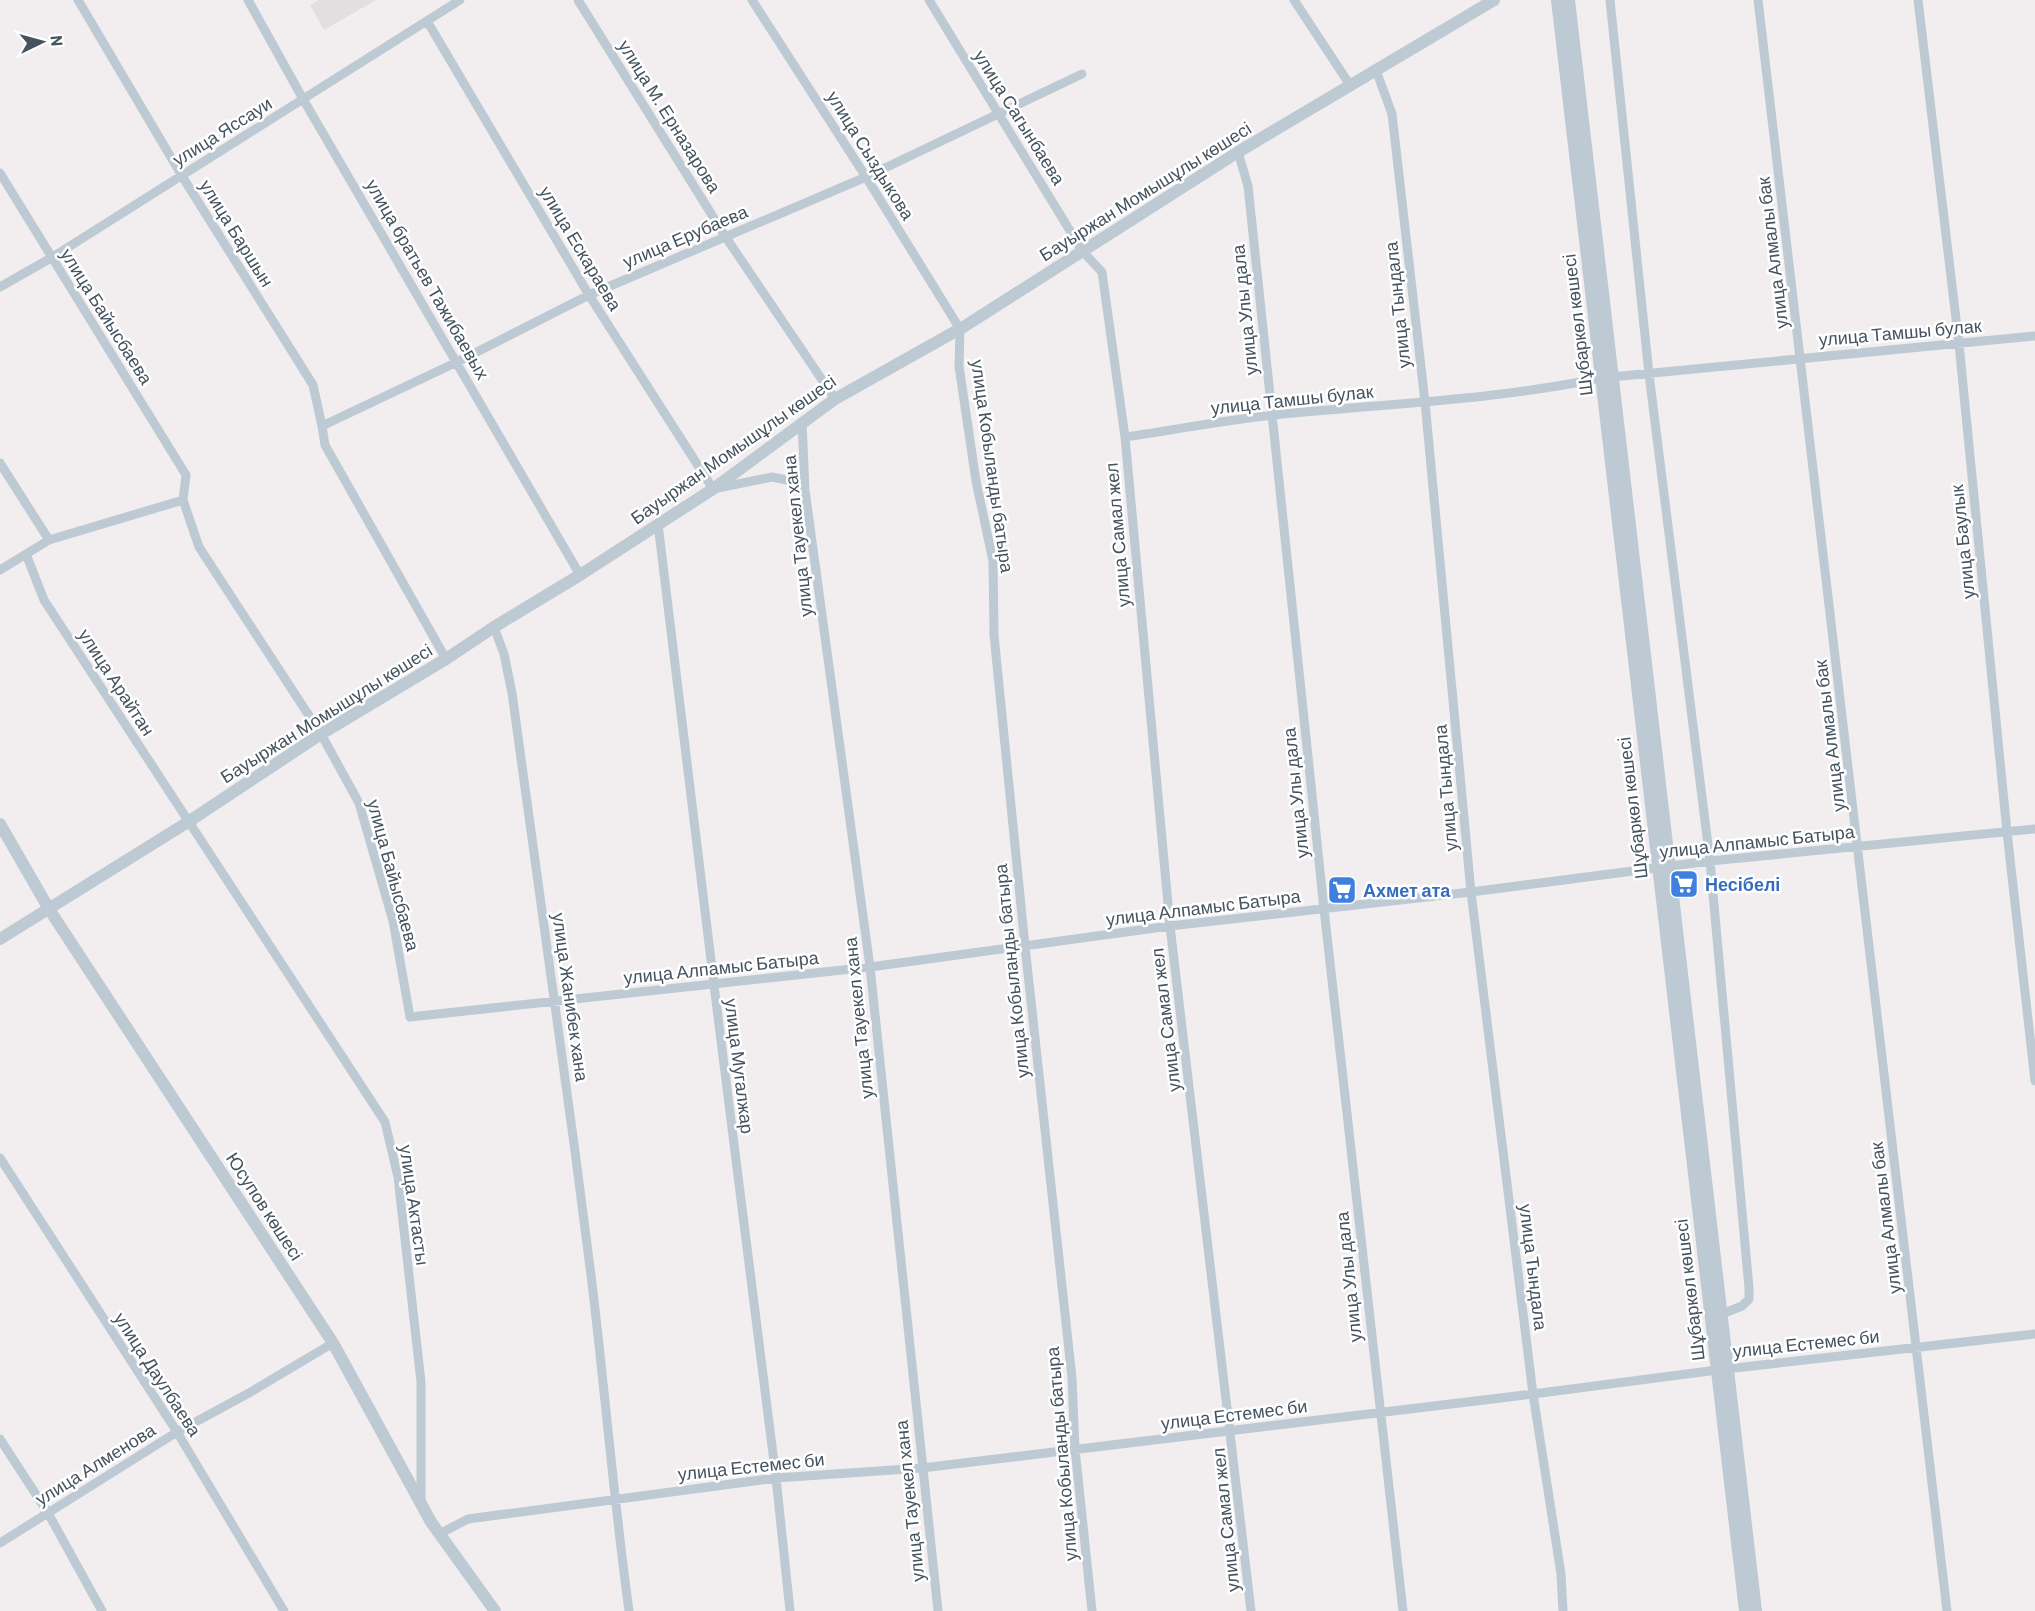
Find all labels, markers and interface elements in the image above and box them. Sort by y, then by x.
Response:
north arrow [12,12,72,72]
text: N [48,35,67,47]
street label: улица М. Ерназарова [614,35,727,197]
street label: улица Сагынбаева [970,45,1071,189]
street label: улица Сыздыкова [823,87,920,224]
street label: улица Яссауи [168,92,276,170]
street label: Бауыржан Момышұлы көшесі [1035,117,1255,265]
street label: улица Баршын [195,175,279,291]
street label: улица братьев Тажибаевых [362,175,494,383]
street label: улица Алмалы бак [1752,176,1792,330]
street label: улица Ескараева [535,182,627,315]
street label: улица Ерубаева [619,199,752,272]
street label: улица Тындала [1379,240,1415,369]
street label: улица Улы дала [1226,243,1262,376]
street label: улица Байысбаева [56,244,158,389]
street label: Шұбаркөл көшесі [1557,253,1597,397]
street label: улица Тамшы булак [1818,314,1983,350]
street label: улица Кобыланды батыра [967,358,1019,575]
street label: Бауыржан Момышұлы көшесі [626,370,840,528]
street label: улица Тамшы булак [1210,380,1375,418]
street label: улица Тауекел хана [777,453,816,618]
street label: улица Самал жел [1100,462,1134,608]
street label: улица Баулык [1945,484,1979,600]
street label: улица Арайтан [74,624,160,740]
street label: Бауыржан Момышұлы көшесі [216,639,436,787]
street label: улица Алмалы бак [1809,659,1849,813]
street label: улица Тындала [1428,723,1462,852]
street label: улица Улы дала [1277,726,1313,859]
street label: Шұбаркөл көшесі [1612,736,1652,880]
street label: улица Байысбаева [363,797,425,954]
street label: улица Алпамыс Батыра [1658,820,1857,862]
street label: улица Кобыланды батыра [989,862,1033,1079]
supermarket icon: Несібелі [1668,868,1700,900]
place label: Несібелі [1705,873,1780,895]
supermarket icon: Ахмет ата [1326,874,1358,906]
place label: Ахмет ата [1363,879,1451,901]
street label: улица Алпамыс Батыра [1104,884,1303,930]
street label: улица Жанибек хана [548,911,594,1084]
street label: улица Тауекел хана [838,935,877,1100]
street label: улица Алпамыс Батыра [622,946,821,988]
street label: улица Самал жел [1145,947,1185,1093]
street label: улица Мугалжар [721,997,759,1135]
street label: улица Алмалы бак [1865,1141,1905,1295]
street label: улица Актасты [396,1143,434,1267]
street label: Юсупов көшесі [222,1148,308,1264]
street label: улица Тындала [1515,1203,1553,1332]
street label: улица Улы дала [1330,1210,1366,1343]
street label: Шұбаркөл көшесі [1669,1218,1709,1362]
street label: улица Даулбаева [110,1308,207,1441]
street label: улица Естемес би [1732,1324,1880,1362]
street label: улица Кобыланды батыра [1041,1345,1081,1562]
street label: улица Естемес би [1160,1394,1308,1434]
street label: улица Алменова [31,1418,160,1510]
street label: улица Тауекел хана [889,1418,928,1583]
street label: улица Естемес би [677,1447,825,1485]
street label: улица Самал жел [1206,1447,1244,1593]

